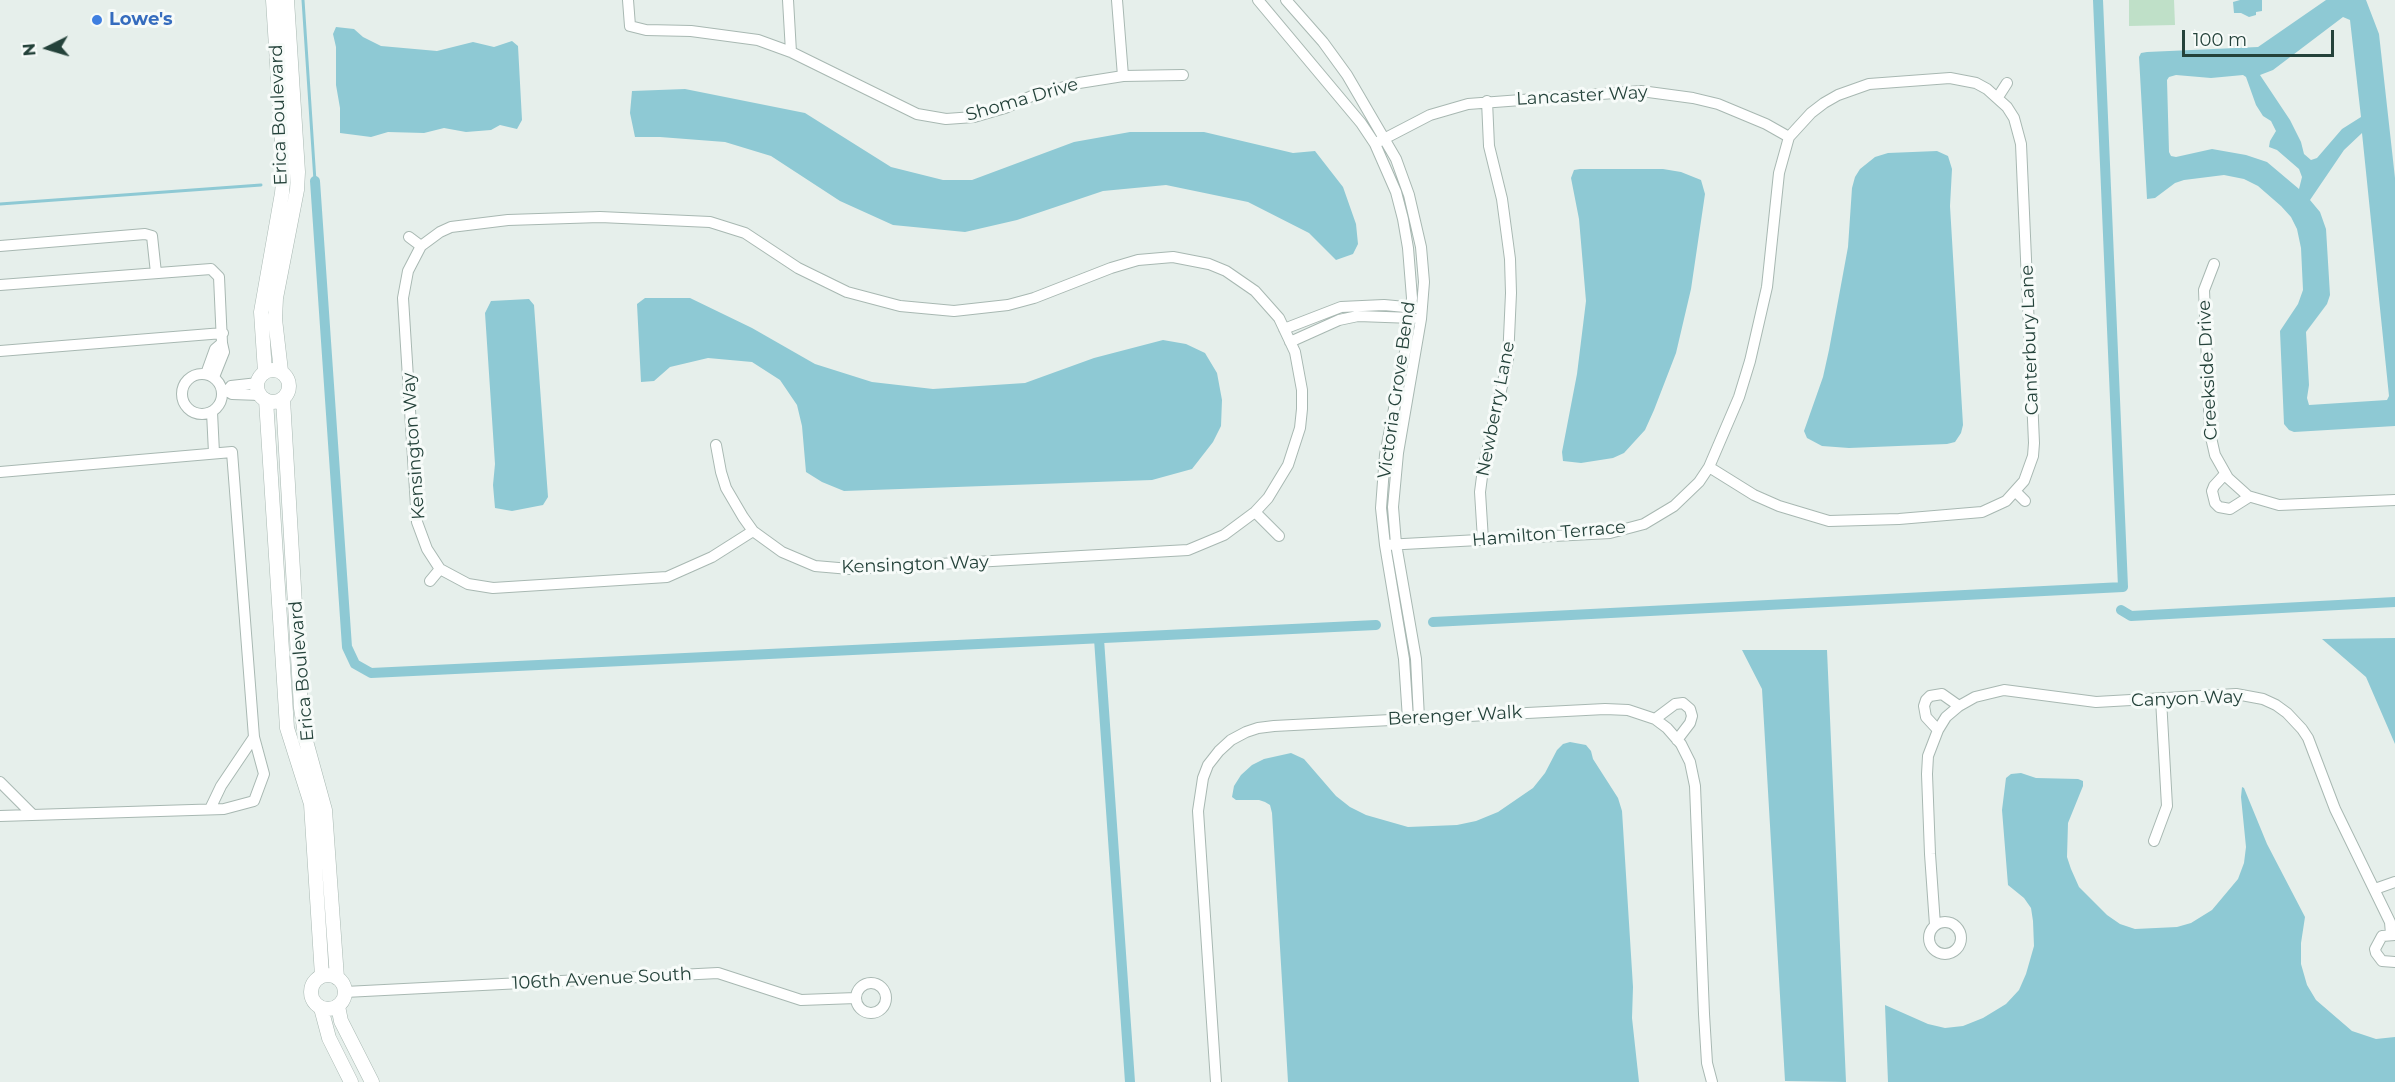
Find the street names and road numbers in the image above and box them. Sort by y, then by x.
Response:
street label: Erica Boulevard [266,44,292,186]
street label: Shoma Drive [963,74,1081,126]
street label: Lancaster Way [1516,82,1648,110]
street label: Canterbury Lane [2017,264,2043,416]
street label: Creekside Drive [2194,299,2222,441]
street label: Victoria Grove Bend [1374,300,1420,480]
street label: Newberry Lane [1472,340,1520,478]
street label: Kensington Way [398,372,430,520]
street label: Hamilton Terrace [1471,517,1627,551]
street label: Kensington Way [841,552,989,578]
street label: Erica Boulevard [285,600,319,742]
street label: Canyon Way [2131,686,2243,712]
street label: Berenger Walk [1387,702,1523,730]
street label: 106th Avenue South [511,964,693,994]

